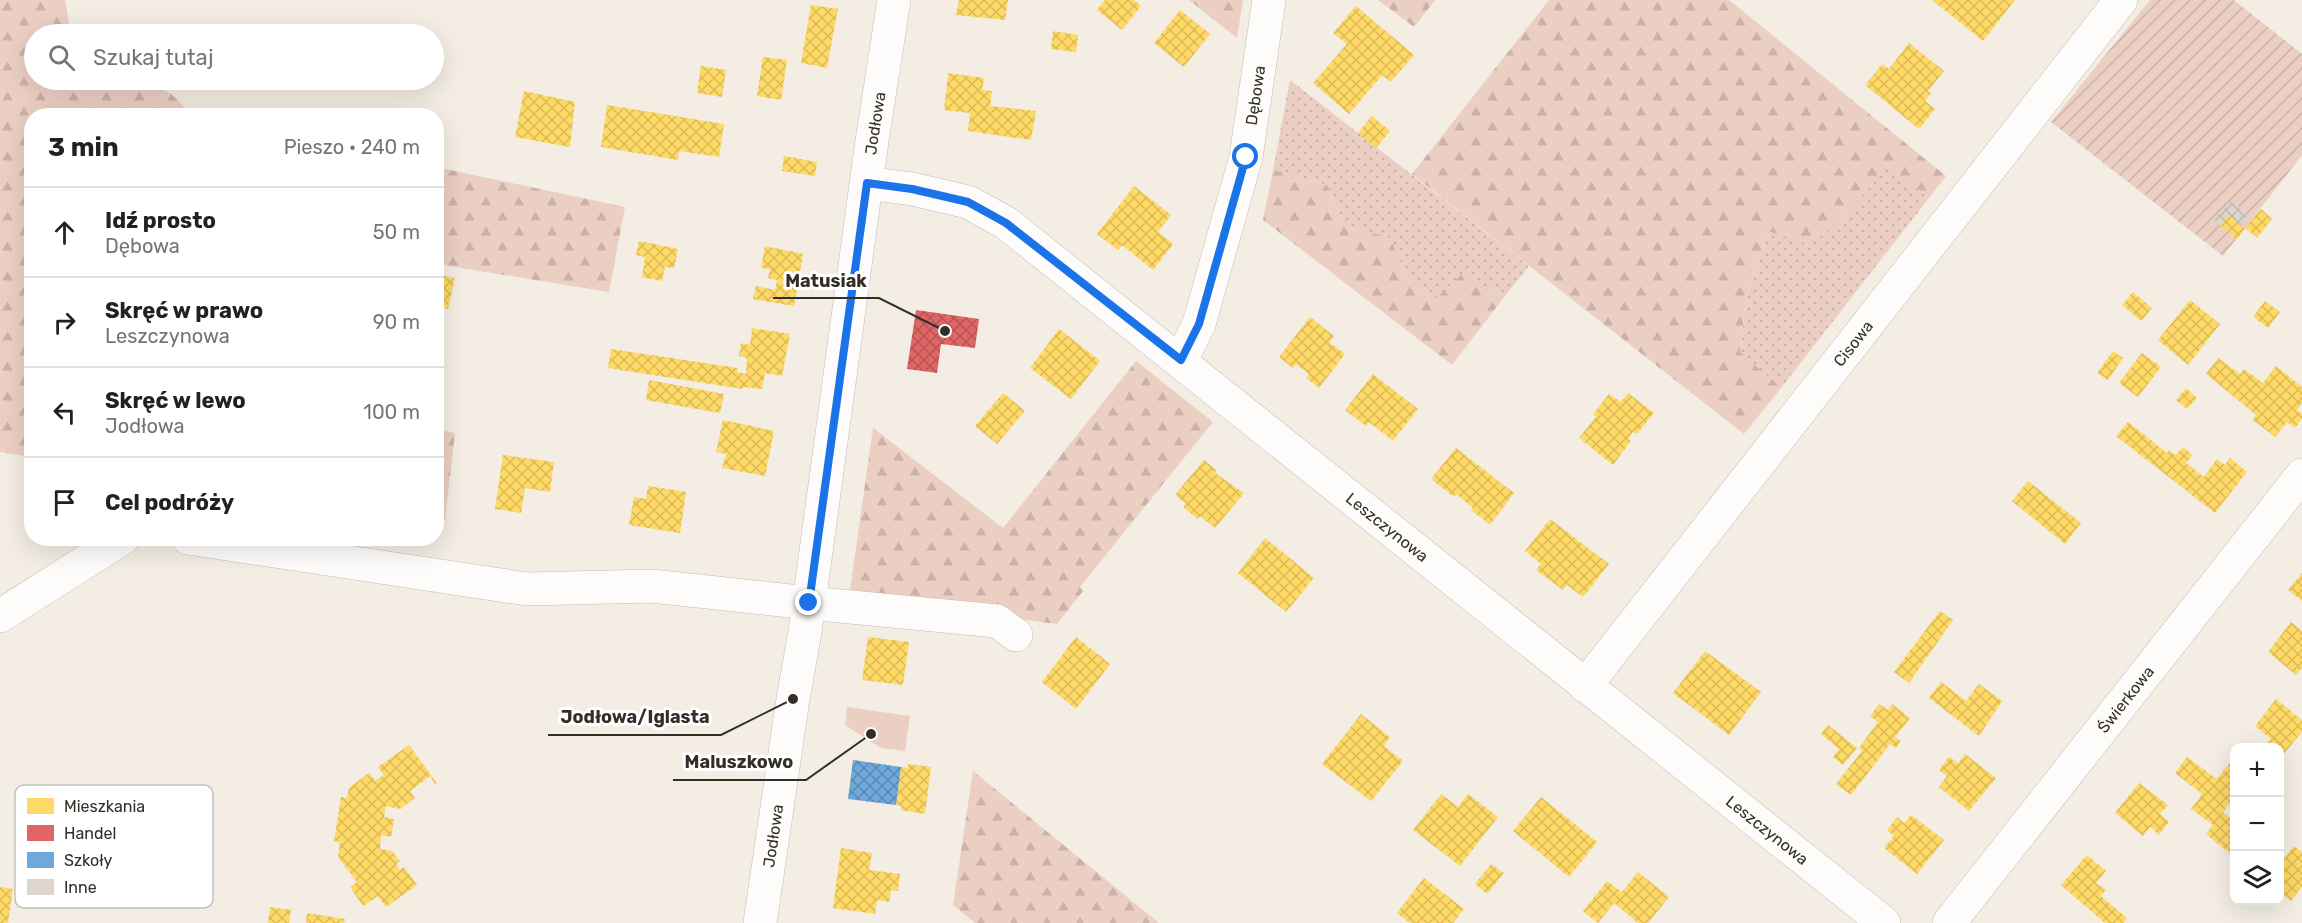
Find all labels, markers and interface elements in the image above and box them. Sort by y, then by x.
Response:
search box [24,24,444,90]
icon: search [45,41,78,74]
text: Szukaj tutaj [93,44,214,71]
street label: Dębowa [1241,64,1269,126]
street label: Jodłowa [861,90,889,156]
text: 3 min [48,132,119,163]
text: Pieszo · 240 m [284,135,420,159]
route start [1232,143,1258,169]
text: Idź prosto [105,207,216,234]
icon: ahead [48,216,81,249]
text: 50 m [373,220,420,244]
text: Dębowa [105,234,180,258]
callout: Matusiak [773,262,879,298]
text: Matusiak [785,270,867,292]
text: Skręć w prawo [105,297,263,324]
icon: right [48,306,81,339]
text: 90 m [373,310,420,334]
street label: Cisowa [1829,316,1877,370]
text: Leszczynowa [105,324,230,348]
text: Skręć w lewo [105,387,246,414]
icon: left [48,396,81,429]
text: 100 m [363,400,420,424]
text: Jodłowa [105,414,185,438]
icon: arrive [48,486,81,519]
street label: Leszczynowa [1342,488,1432,566]
text: Cel podróży [105,489,234,516]
route end [795,589,821,615]
street label: Świerkowa [2092,662,2158,736]
callout: Jodłowa/Iglasta [548,699,721,735]
text: Jodłowa/Iglasta [560,706,710,728]
map controls [2230,743,2284,905]
button: + [2230,743,2284,797]
callout: Maluszkowo [673,744,806,780]
text: Maluszkowo [685,751,793,773]
legend [15,785,213,908]
street label: Leszczynowa [1722,791,1812,869]
text: Mieszkania [64,797,145,816]
button: − [2230,797,2284,851]
street label: Jodłowa [759,803,787,869]
text: Handel [64,824,116,843]
text: Szkoły [64,851,113,870]
button: layers [2230,851,2284,905]
text: Inne [64,878,97,897]

